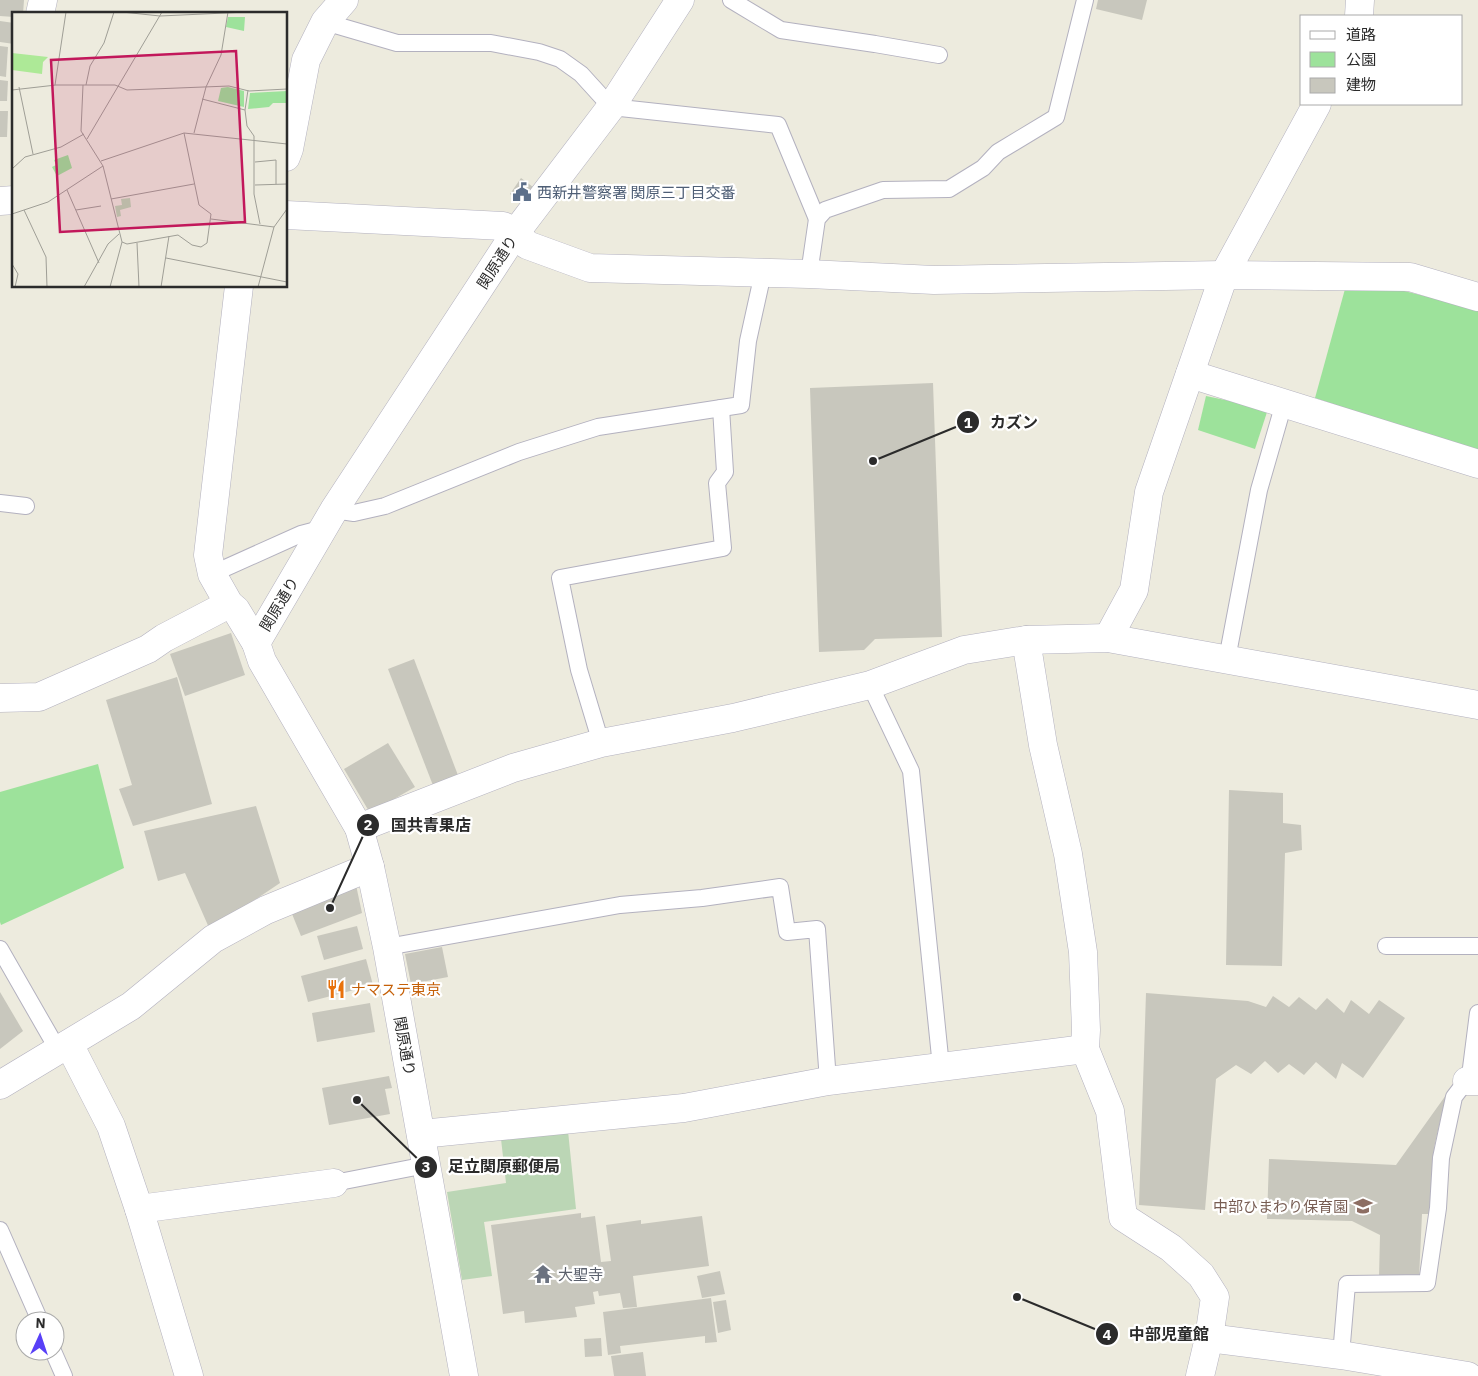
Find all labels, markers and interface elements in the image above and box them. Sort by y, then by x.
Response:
inset map [12,12,288,288]
legend [1300,15,1463,105]
text: 道路 [1346,25,1376,44]
text: 公園 [1346,50,1376,69]
text: 建物 [1346,75,1376,94]
public building icon: 西新井警察署 関原三丁目交番 [511,181,533,203]
place label: 西新井警察署 関原三丁目交番 [537,183,736,202]
street label: 関原通り [473,232,521,292]
callout: カズン [955,407,1048,438]
text: カズン [990,412,1038,432]
text: 1 [963,413,973,432]
street label: 関原通り [255,573,303,635]
callout: 国共青果店 [356,809,481,840]
text: 2 [363,815,373,834]
text: 国共青果店 [391,815,471,835]
restaurant icon: ナマステ東京 [325,978,347,1000]
place label: ナマステ東京 [351,980,441,999]
street label: 関原通り [390,1015,420,1077]
callout: 足立関原郵便局 [413,1151,570,1182]
text: 足立関原郵便局 [448,1156,560,1176]
text: 3 [421,1157,431,1176]
school or university icon: 中部ひまわり保育園 [1352,1195,1374,1217]
place label: 中部ひまわり保育園 [1213,1197,1348,1216]
temple icon: 大聖寺 [532,1263,554,1285]
place label: 大聖寺 [558,1265,603,1284]
north arrow [15,1311,65,1361]
text: N [35,1314,46,1332]
callout: 中部児童館 [1094,1319,1219,1350]
text: 中部児童館 [1129,1324,1209,1344]
text: 4 [1102,1325,1112,1344]

